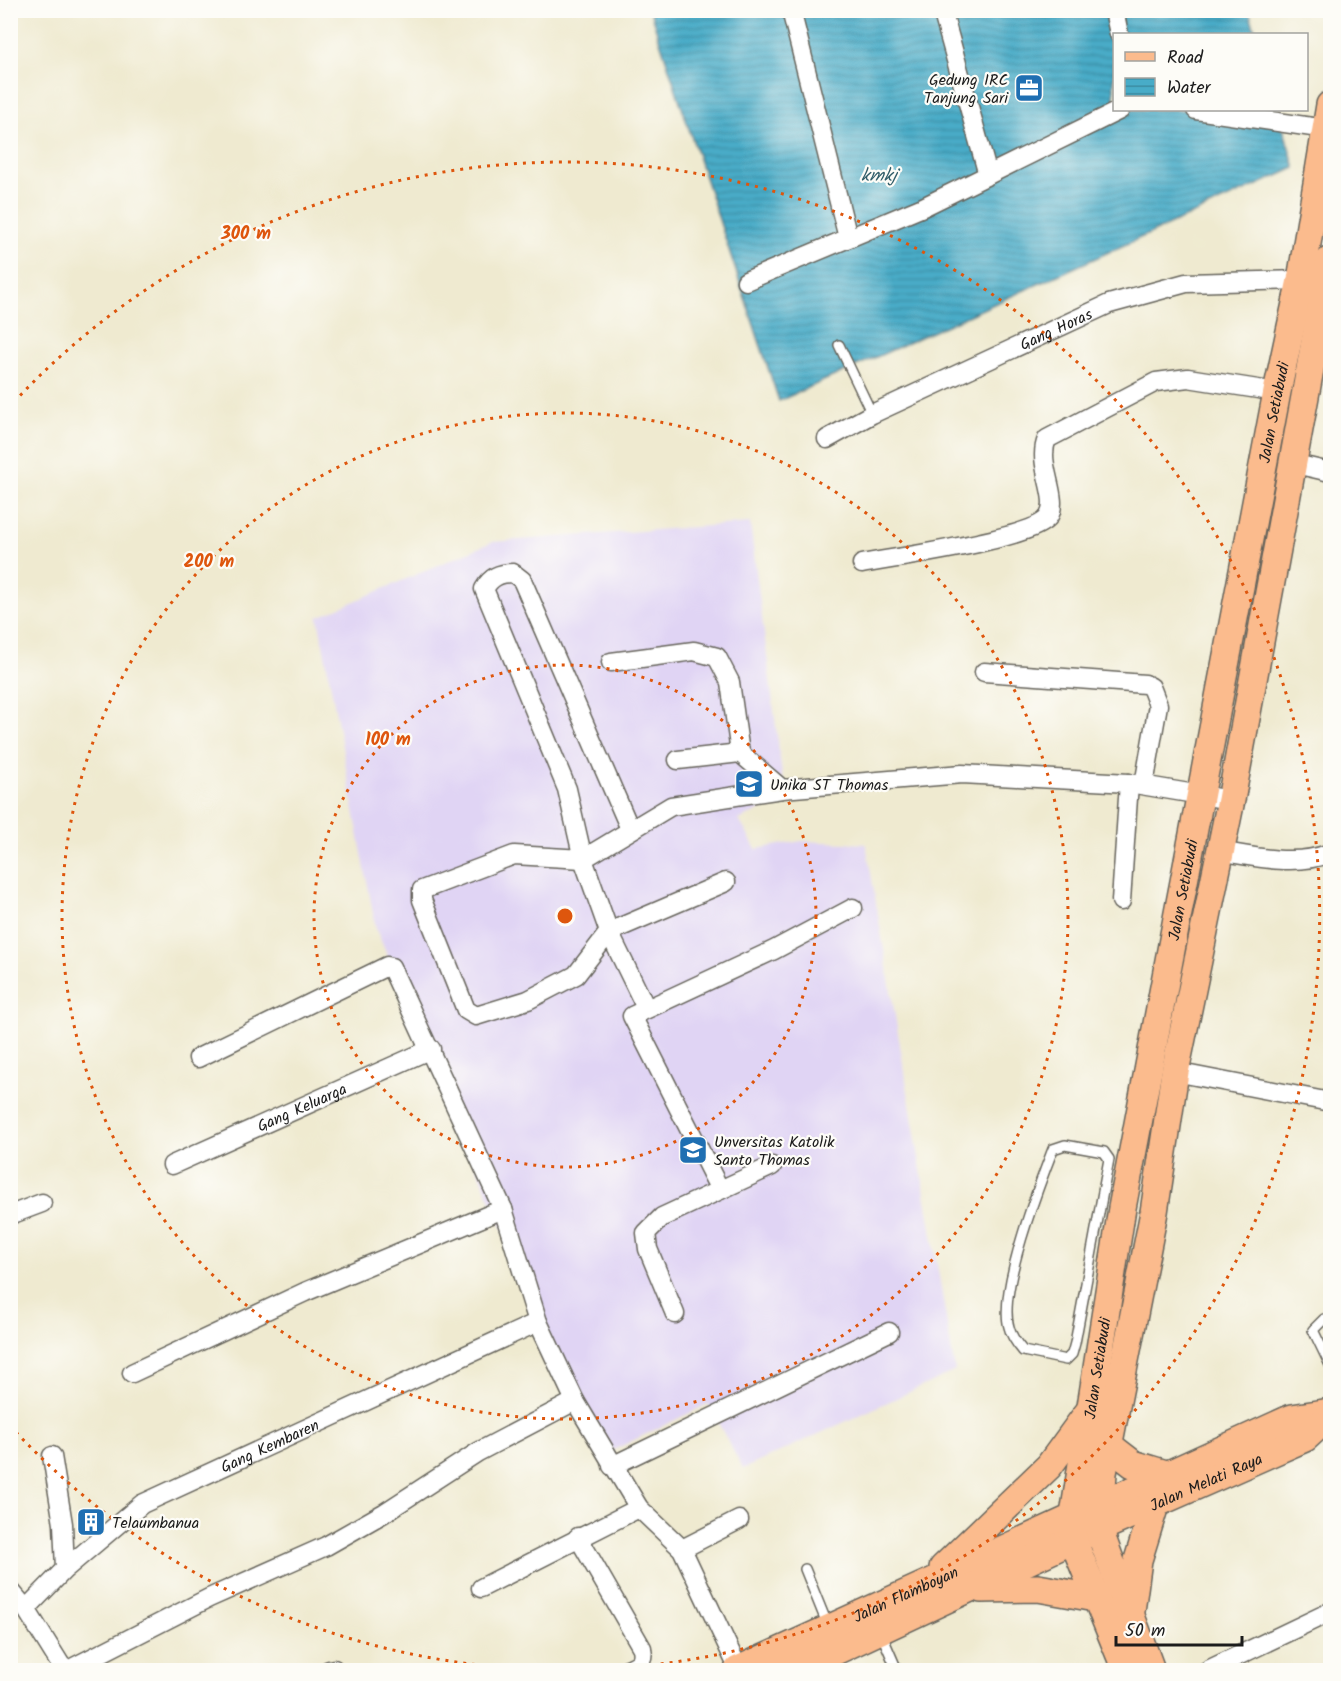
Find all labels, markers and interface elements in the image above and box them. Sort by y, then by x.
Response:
legend [1113,33,1308,111]
text: Road [1167,44,1204,73]
place label: Gedung IRC Tanjung Sari [924,68,1009,111]
office icon: Gedung IRC Tanjung Sari [1013,72,1045,104]
text: Water [1167,74,1212,103]
water label: kmkj [861,162,900,191]
text: 300 m [220,220,271,249]
street label: Gang Horas [1016,302,1097,358]
street label: Jalan Setiabudi [1253,359,1297,465]
text: 200 m [184,548,235,577]
text: 100 m [365,726,411,755]
school or university icon: Unika ST Thomas [733,768,765,800]
place label: Unika ST Thomas [770,773,888,798]
street label: Jalan Setiabudi [1162,836,1206,943]
centre of rings [555,906,575,926]
street label: Gang Keluarga [253,1077,351,1139]
place label: Unversitas Katolik Santo Thomas [714,1130,835,1173]
school or university icon: Unversitas Katolik Santo Thomas [677,1134,709,1166]
street label: Jalan Setiabudi [1078,1315,1119,1421]
street label: Gang Kembaren [217,1413,324,1480]
street label: Jalan Melati Raya [1146,1447,1267,1519]
building icon: Telaumbanua [75,1506,107,1538]
place label: Telaumbanua [112,1511,199,1536]
street label: Jalan Flamboyan [849,1560,963,1630]
scale bar [1116,1609,1242,1647]
text: 50 m [1125,1617,1165,1646]

